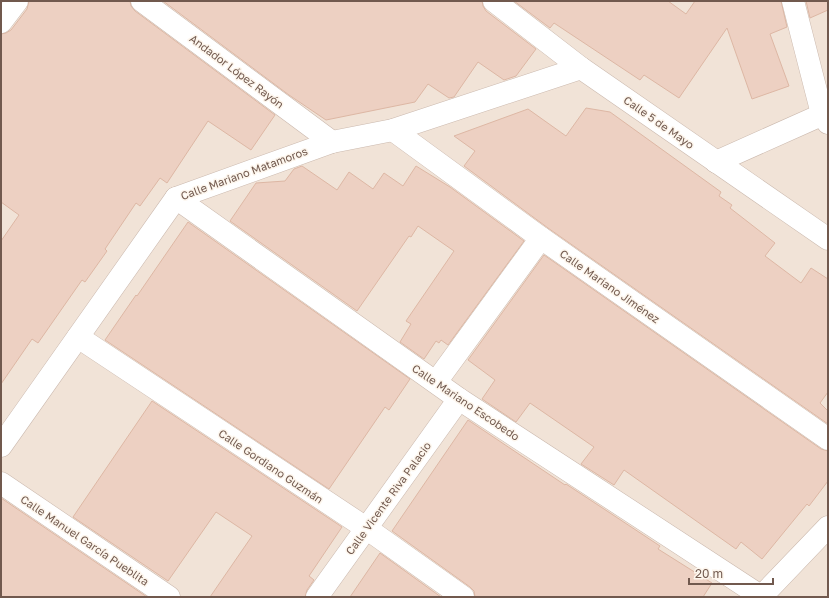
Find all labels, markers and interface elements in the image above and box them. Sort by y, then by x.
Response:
street label: Andador López Rayón [187,31,287,111]
street label: Calle 5 de Mayo [621,93,697,151]
street label: Calle Mariano Matamoros [179,144,309,202]
street label: Calle Mariano Jiménez [558,247,663,326]
street label: Calle Mariano Escobedo [410,361,522,443]
street label: Calle Gordiano Guzmán [216,426,326,506]
street label: Calle Vicente Riva Palacio [343,439,434,557]
street label: Calle Manuel García Pueblita [19,492,151,588]
scale bar [689,560,773,586]
text: 20 m [695,566,723,581]

